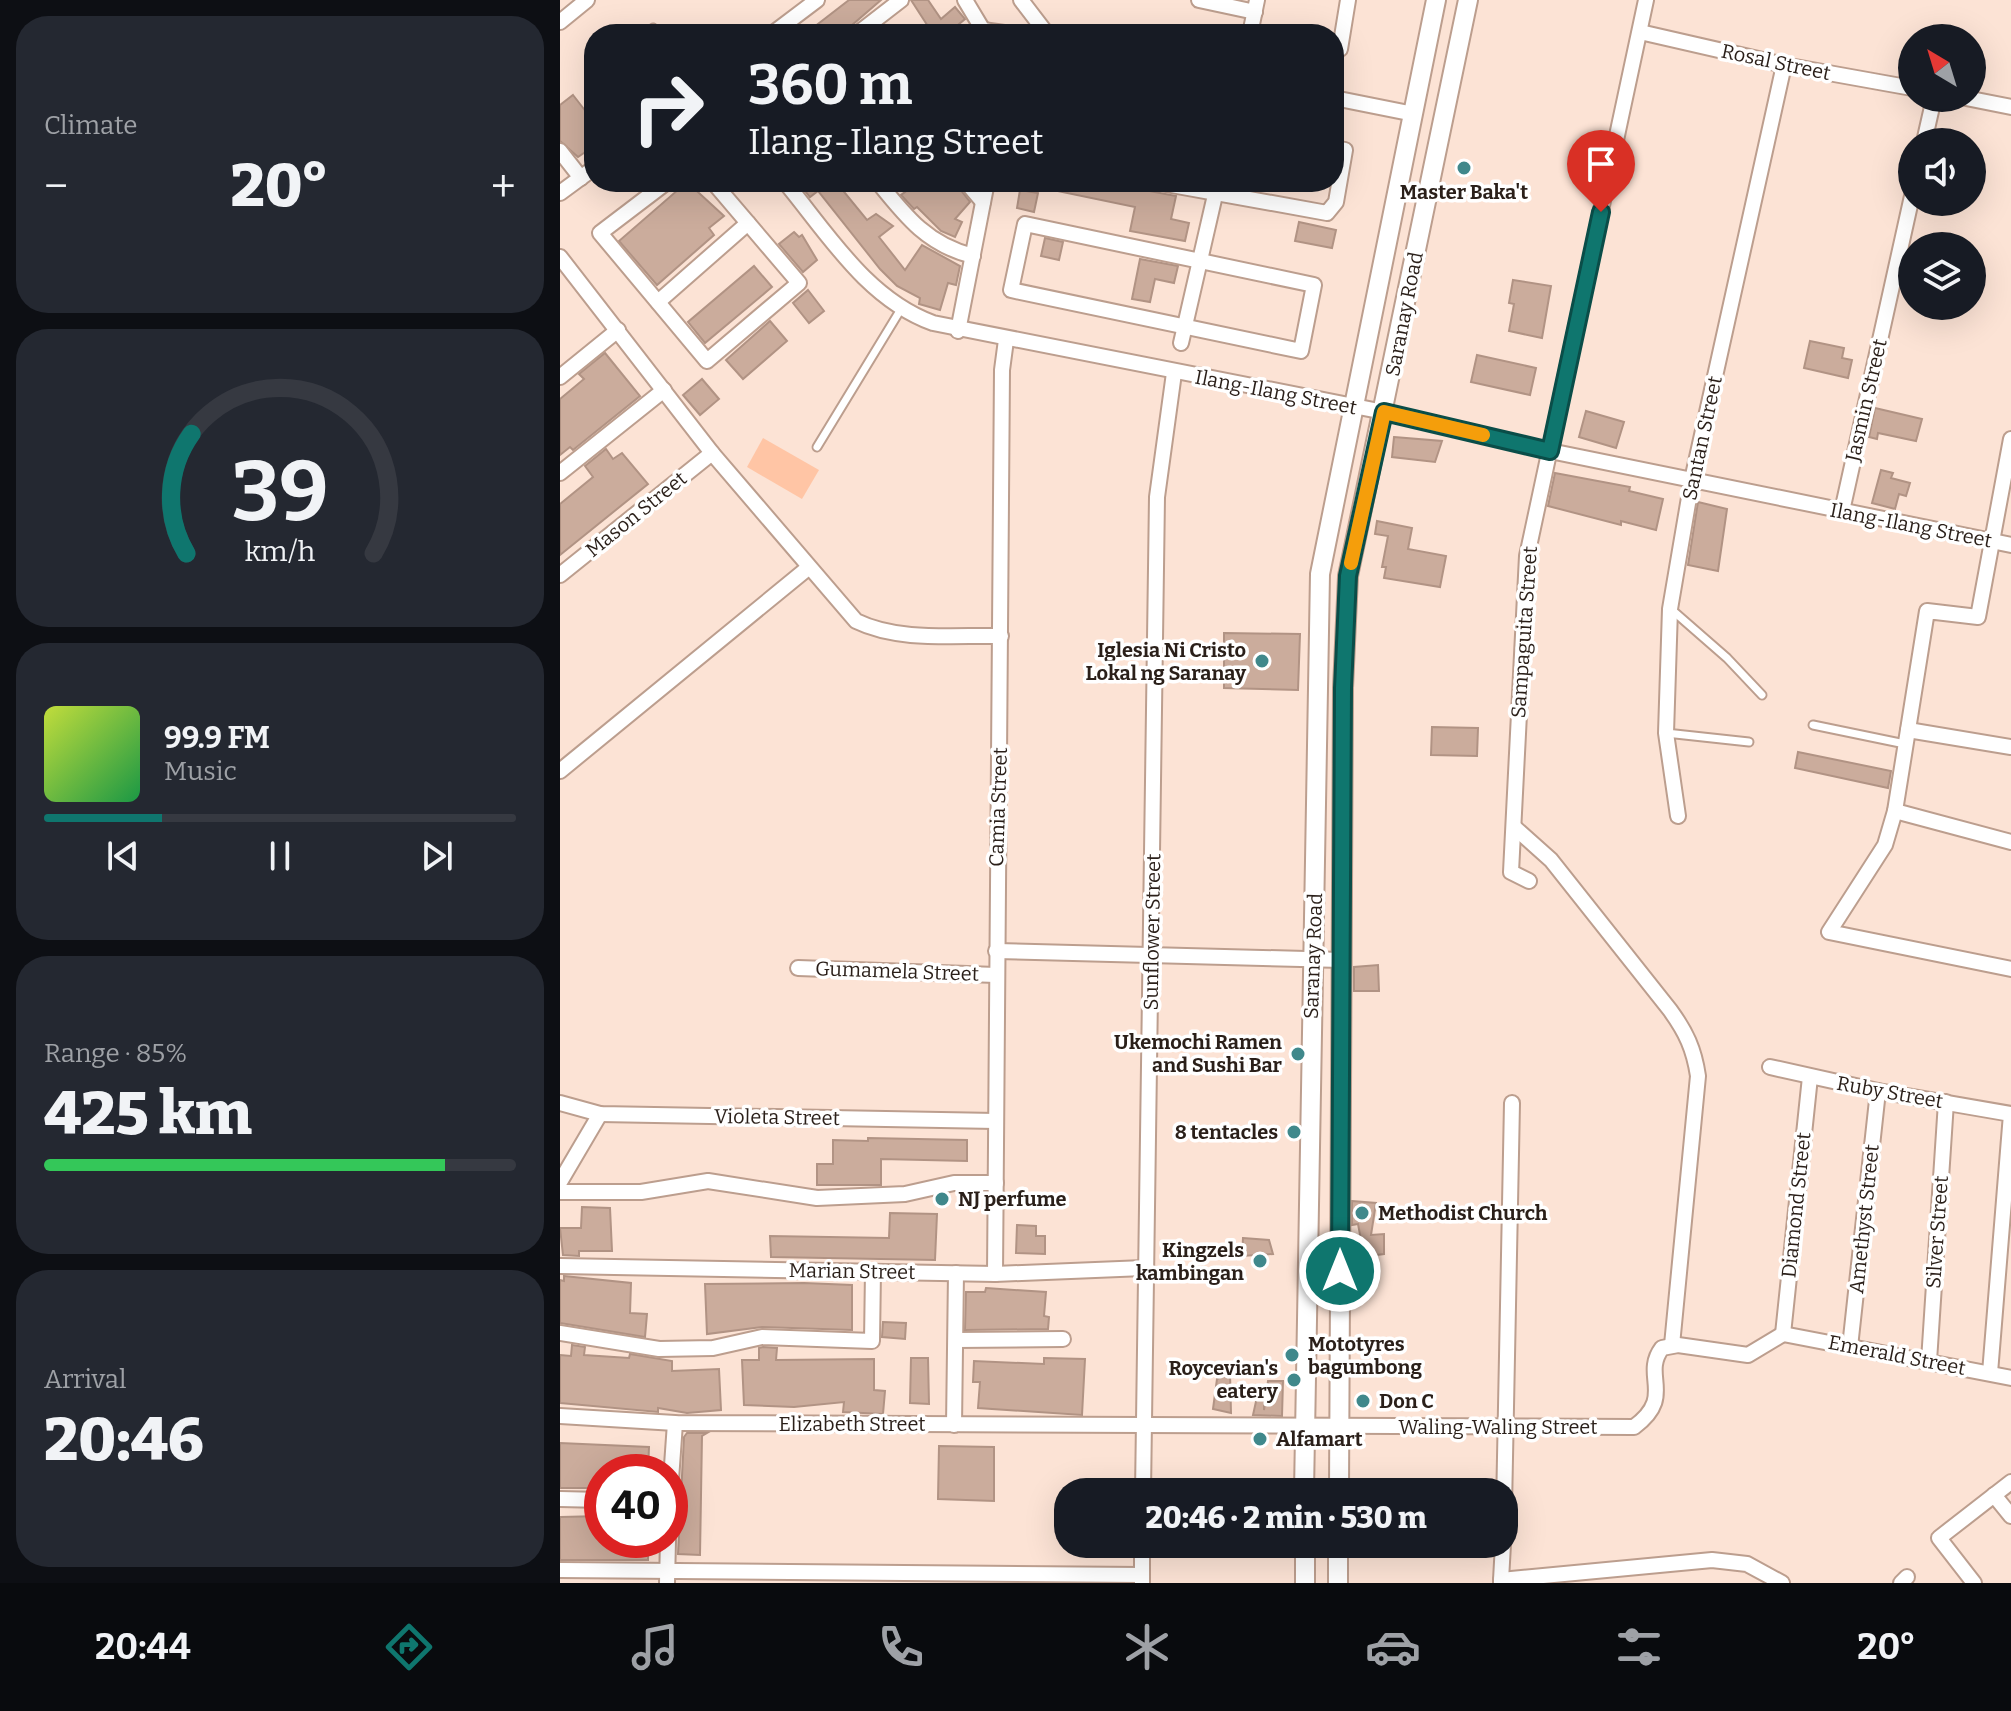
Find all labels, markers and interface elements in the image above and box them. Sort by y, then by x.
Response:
north arrow [1898,24,1986,112]
map controls [1898,24,1986,320]
street label: Rosal Street [1719,39,1833,85]
text: 360 m [748,52,912,119]
icon: right [616,56,720,160]
text: Climate [44,110,138,141]
text: Ilang-Ilang Street [748,120,1044,164]
button: sound [1898,128,1986,216]
pin [1567,130,1635,212]
icon: arrive [1579,142,1623,186]
text: 20° [230,150,329,222]
marker: Master Baka't [1455,159,1473,177]
text: − [44,160,68,213]
text: + [491,160,516,213]
place label: Master Baka't [1400,180,1528,204]
button: layers [1898,232,1986,320]
street label: Saranay Road [1380,250,1428,378]
street label: Jasmin Street [1840,336,1892,465]
street label: Ilang-Ilang Street [1193,365,1359,419]
street label: Santan Street [1677,374,1727,502]
text: 39 [231,442,329,542]
street label: Mason Street [581,466,691,562]
street label: Ilang-Ilang Street [1828,498,1994,552]
text: km/h [245,534,316,569]
street label: Sampaguita Street [1506,545,1542,719]
place label: Iglesia Ni Cristo Lokal ng Saranay [1085,638,1247,685]
marker: Iglesia Ni Cristo Lokal ng Saranay [1253,652,1271,670]
text: 99.9 FM [164,720,270,756]
street label: Camia Street [984,747,1012,867]
text: Music [164,756,237,787]
icon: previous [101,834,145,878]
icon: pause [258,834,302,878]
icon: next [415,834,459,878]
street label: Sunflower Street [1139,854,1165,1010]
street label: Saranay Road [1299,892,1327,1019]
street label: Gumamela Street [815,956,979,986]
place label: Ukemochi Ramen and Sushi Bar [1114,1030,1283,1077]
text: Range · 85% [44,1038,187,1069]
marker: Ukemochi Ramen and Sushi Bar [1289,1045,1307,1063]
street label: Ruby Street [1835,1071,1945,1113]
text: 425 km [44,1078,252,1150]
street label: Violeta Street [714,1104,840,1130]
place label: 8 tentacles [1175,1120,1278,1144]
marker: 8 tentacles [1285,1123,1303,1141]
street label: Diamond Street [1776,1131,1816,1279]
street label: Amethyst Street [1844,1143,1884,1295]
street label: Silver Street [1921,1175,1953,1289]
place label: NJ perfume [958,1187,1067,1211]
marker: NJ perfume [933,1190,951,1208]
place label: Methodist Church [1378,1201,1548,1225]
marker: Methodist Church [1353,1204,1371,1222]
position arrow [1298,1229,1382,1313]
place label: Kingzels kambingan [1136,1238,1244,1285]
marker: Kingzels kambingan [1251,1252,1269,1270]
street label: Marian Street [788,1258,916,1284]
street label: Emerald Street [1826,1330,1968,1380]
place label: Mototyres bagumbong [1308,1332,1422,1379]
marker: Mototyres bagumbong [1283,1346,1301,1364]
place label: Roycevian's eatery [1168,1356,1279,1403]
text: Arrival [44,1364,126,1395]
marker: Roycevian's eatery [1285,1371,1303,1389]
place label: Don C [1379,1389,1434,1413]
marker: Don C [1354,1392,1372,1410]
text: 20:46 [44,1404,204,1476]
street label: Elizabeth Street [778,1412,926,1436]
street label: Waling-Waling Street [1398,1415,1598,1439]
place label: Alfamart [1276,1427,1363,1451]
marker: Alfamart [1251,1430,1269,1448]
speed limit sign: 40 [584,1454,688,1558]
text: 20:46 · 2 min · 530 m [1146,1500,1426,1536]
icon: directions [381,1619,437,1675]
icon: music [627,1619,683,1675]
icon: phone [873,1619,929,1675]
icon: climate [1119,1619,1175,1675]
icon: car [1365,1619,1421,1675]
icon: filters [1611,1619,1667,1675]
text: 20:44 [95,1625,191,1669]
text: 20° [1857,1625,1916,1669]

